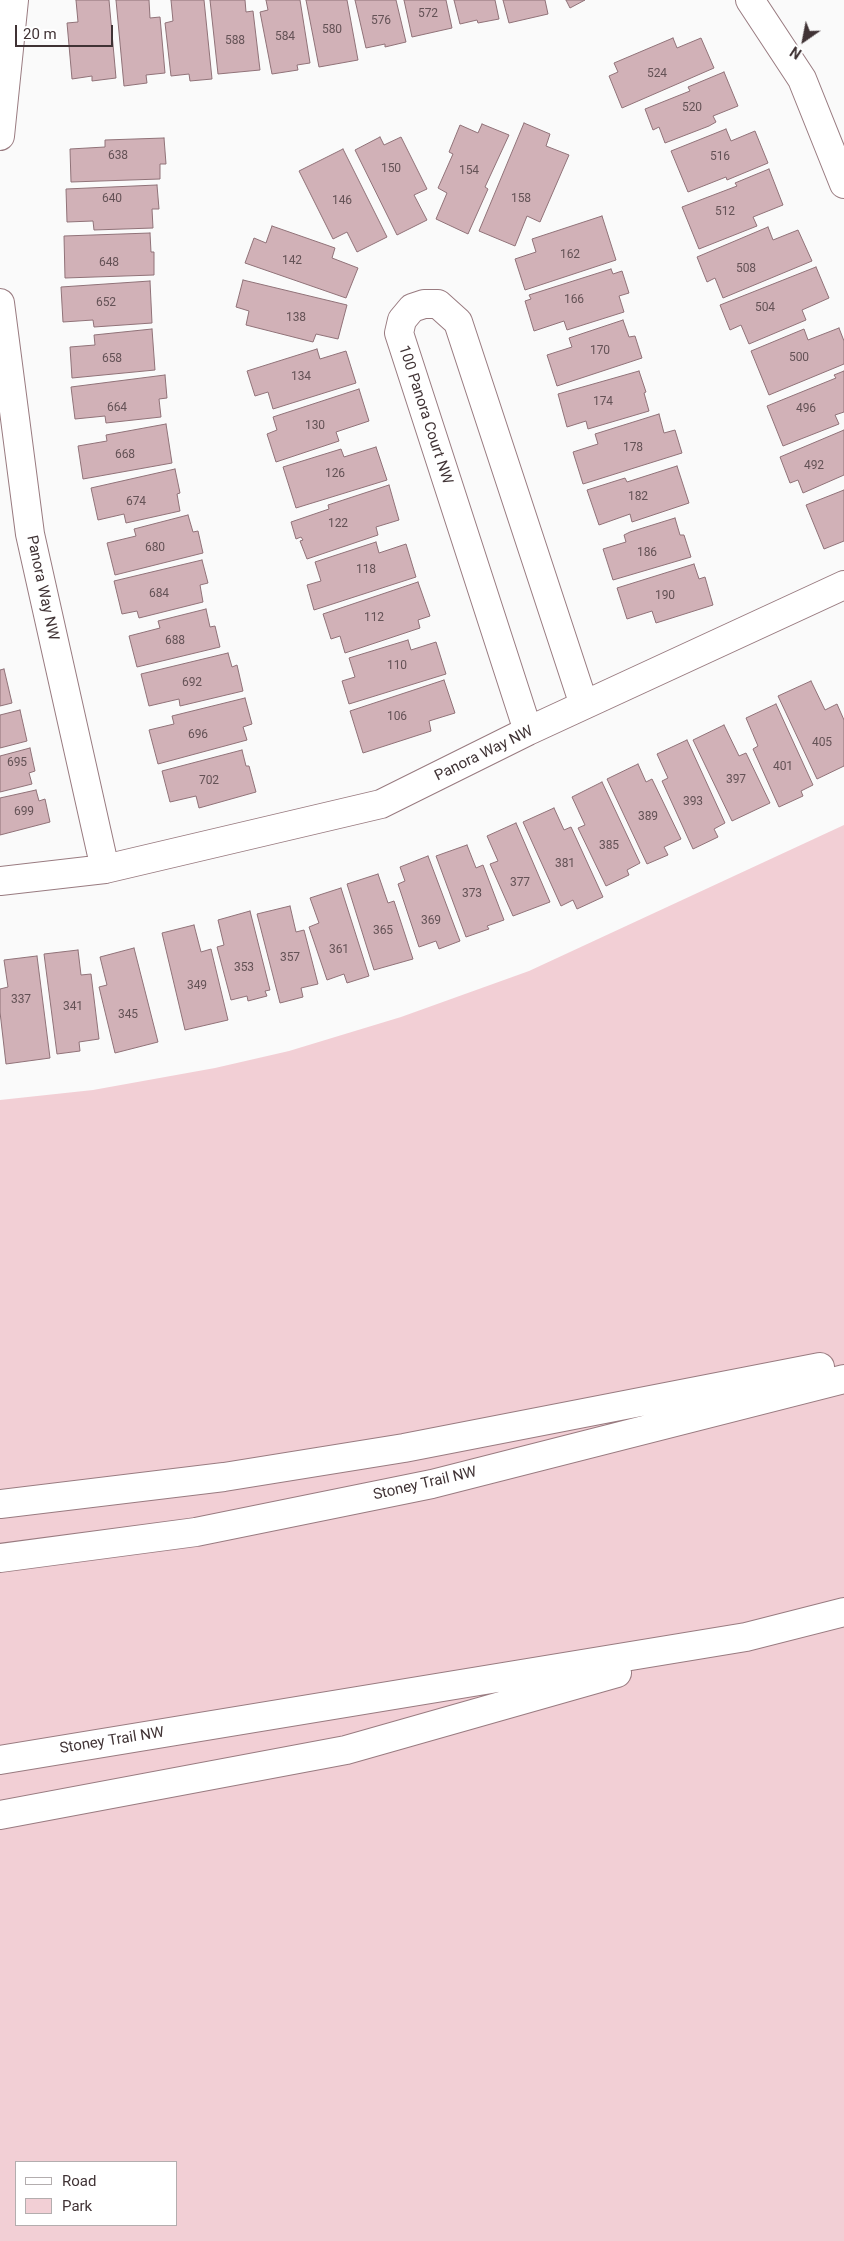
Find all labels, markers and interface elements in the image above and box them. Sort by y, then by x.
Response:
house number: 572 [418,7,438,21]
house number: 576 [371,14,391,28]
scale bar [18,15,115,47]
north arrow [779,15,829,65]
house number: 580 [322,23,342,37]
text: 20 m [23,25,57,43]
house number: 584 [275,30,295,44]
house number: 588 [225,34,245,48]
text: N [787,43,804,62]
house number: 524 [647,67,667,81]
house number: 520 [682,101,702,115]
house number: 638 [108,149,128,163]
house number: 516 [710,150,730,164]
house number: 150 [381,162,401,176]
house number: 154 [459,164,479,178]
house number: 640 [102,192,122,206]
house number: 158 [511,192,531,206]
house number: 146 [332,194,352,208]
house number: 512 [715,205,735,219]
house number: 162 [560,248,580,262]
house number: 142 [282,254,302,268]
house number: 648 [99,256,119,270]
house number: 508 [736,262,756,276]
house number: 166 [564,293,584,307]
house number: 652 [96,296,116,310]
house number: 504 [755,301,775,315]
house number: 138 [286,311,306,325]
street label: 100 Panora Court NW [394,343,456,487]
house number: 170 [590,344,610,358]
house number: 500 [789,351,809,365]
house number: 658 [102,352,122,366]
house number: 134 [291,370,311,384]
house number: 174 [593,395,613,409]
house number: 664 [107,401,127,415]
house number: 496 [796,402,816,416]
house number: 130 [305,419,325,433]
house number: 178 [623,441,643,455]
house number: 668 [115,448,135,462]
house number: 492 [804,459,824,473]
house number: 126 [325,467,345,481]
house number: 182 [628,490,648,504]
house number: 674 [126,495,146,509]
house number: 122 [328,517,348,531]
street label: Panora Way NW [22,534,62,642]
house number: 680 [145,541,165,555]
house number: 186 [637,546,657,560]
house number: 118 [356,563,376,577]
house number: 684 [149,587,169,601]
house number: 190 [655,589,675,603]
house number: 112 [364,611,384,625]
house number: 688 [165,634,185,648]
house number: 110 [387,659,407,673]
house number: 692 [182,676,202,690]
house number: 106 [387,710,407,724]
street label: Panora Way NW [432,722,536,786]
house number: 696 [188,728,208,742]
house number: 405 [812,736,832,750]
house number: 695 [7,756,27,770]
house number: 401 [773,760,793,774]
house number: 397 [726,773,746,787]
house number: 702 [199,774,219,788]
house number: 393 [683,795,703,809]
house number: 699 [14,805,34,819]
house number: 389 [638,810,658,824]
house number: 385 [599,839,619,853]
house number: 381 [555,857,575,871]
house number: 377 [510,876,530,890]
house number: 373 [462,887,482,901]
house number: 369 [421,914,441,928]
house number: 365 [373,924,393,938]
house number: 361 [329,943,349,957]
house number: 357 [280,951,300,965]
house number: 353 [234,961,254,975]
house number: 349 [187,979,207,993]
house number: 337 [11,993,31,1007]
house number: 341 [63,1000,83,1014]
house number: 345 [118,1008,138,1022]
street label: Stoney Trail NW [372,1463,478,1505]
street label: Stoney Trail NW [58,1724,166,1758]
legend [15,2161,178,2226]
text: Road [62,2172,96,2190]
text: Park [62,2197,92,2215]

